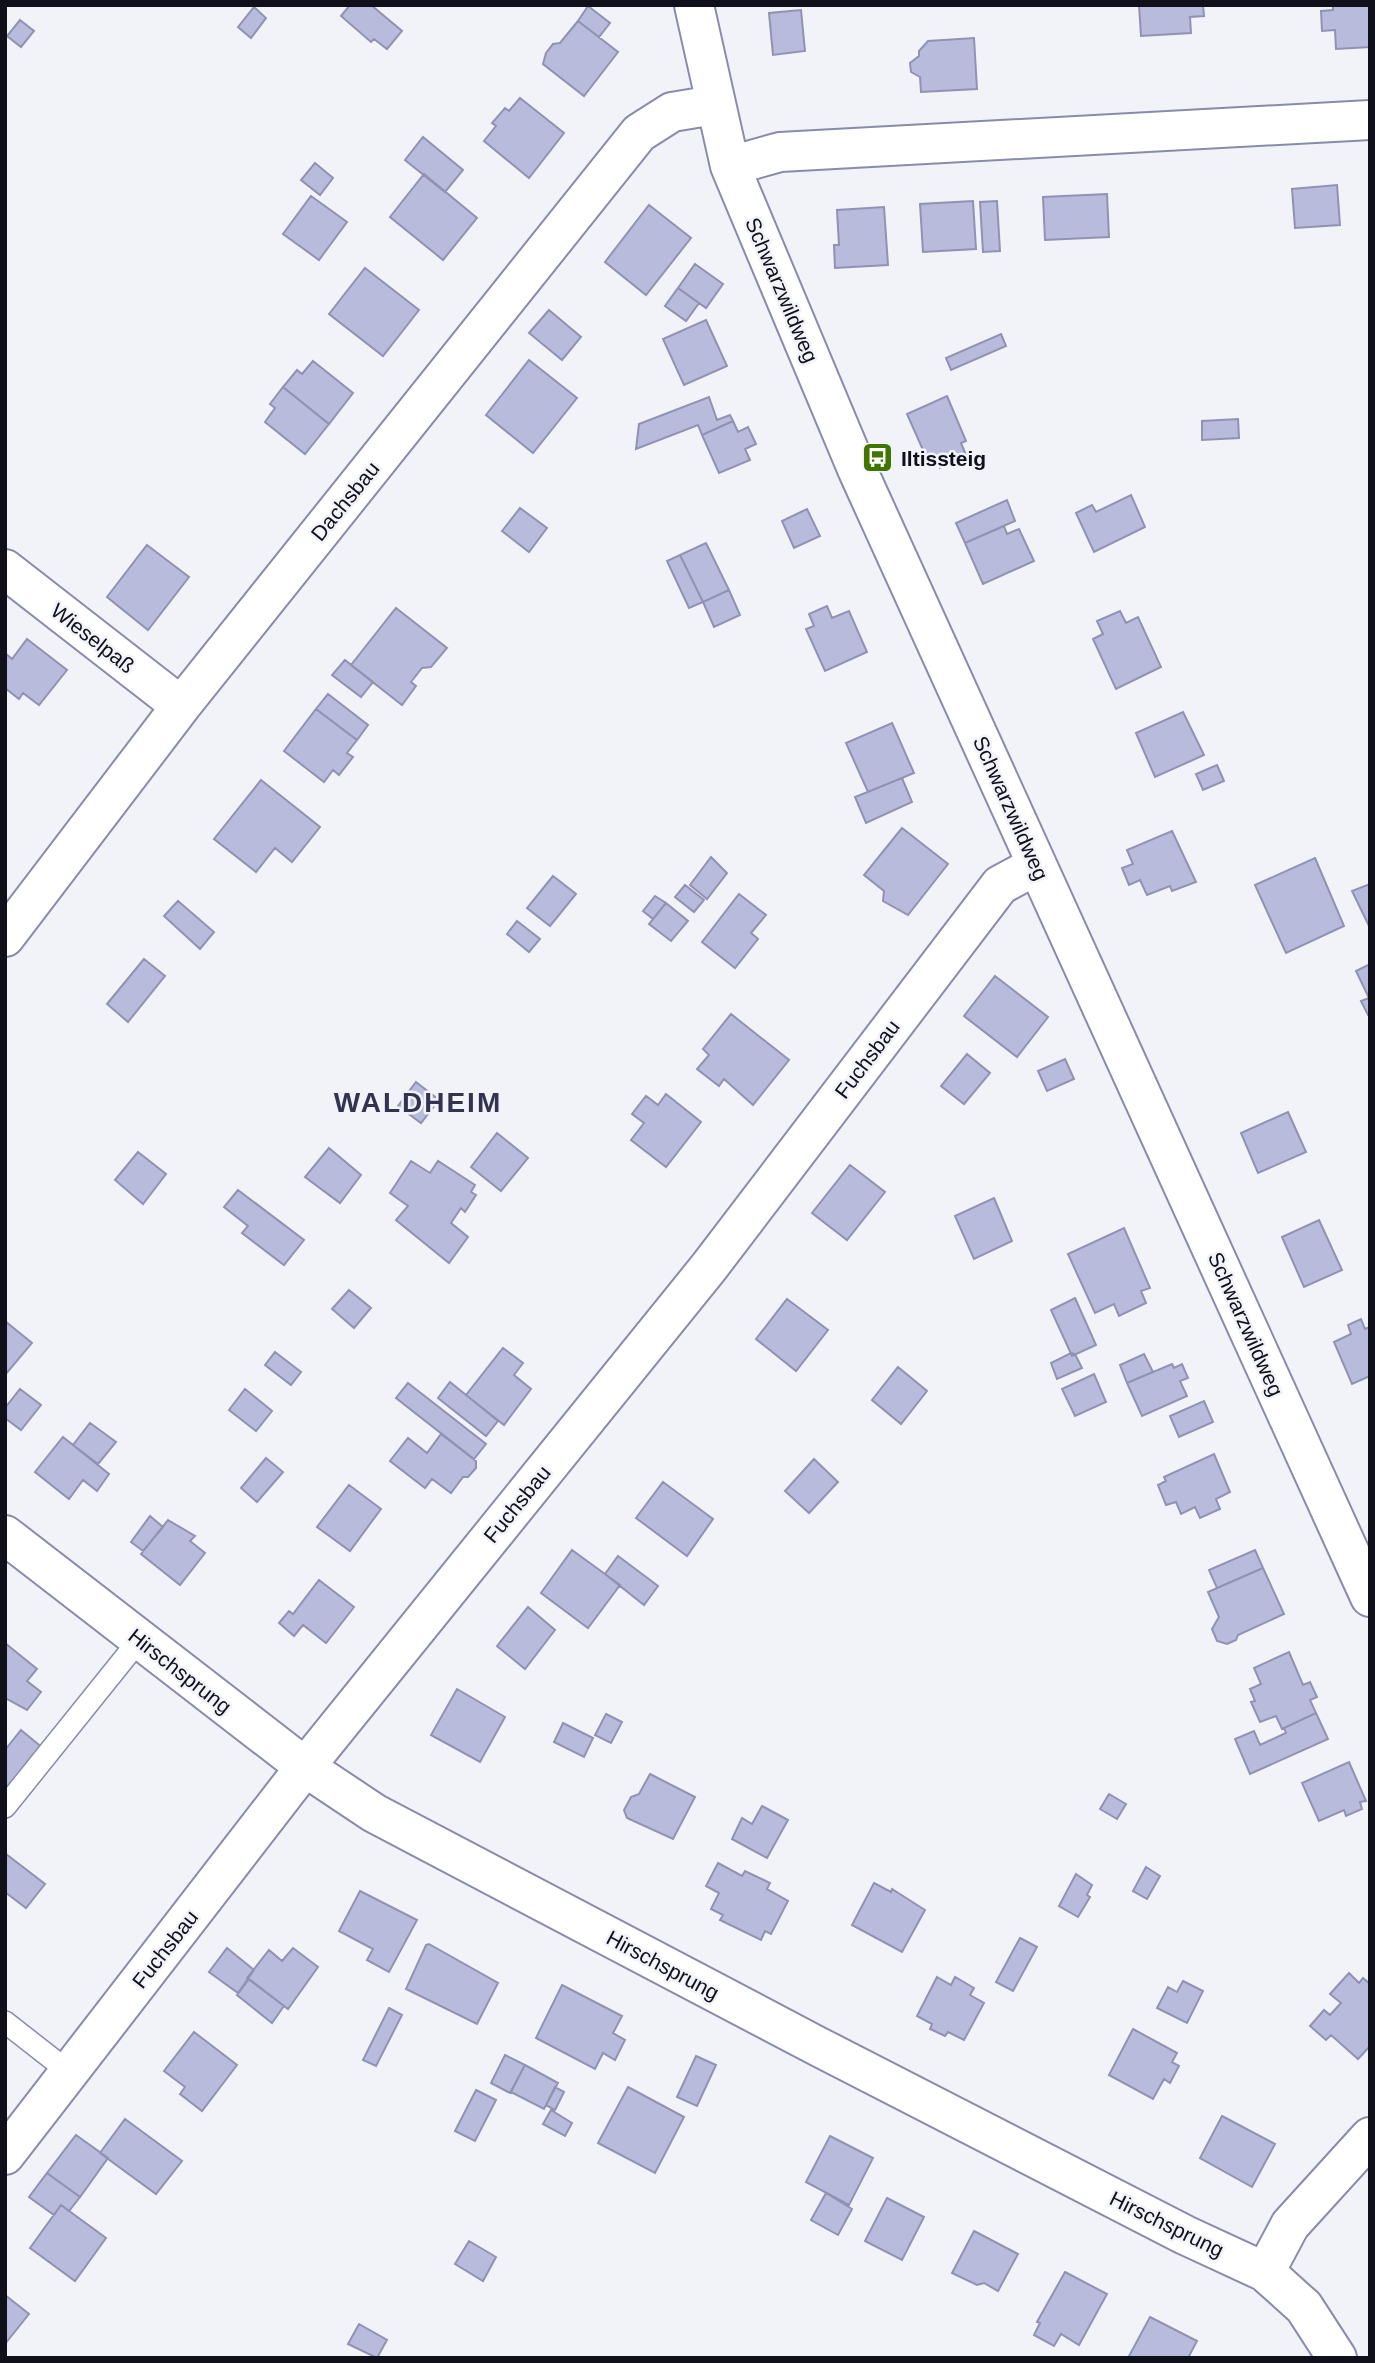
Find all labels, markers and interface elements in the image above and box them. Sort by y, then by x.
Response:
street label: Schwarzwildweg [741,214,823,366]
bus stop icon: Iltissteig [861,441,895,475]
place label: Iltissteig [901,447,986,470]
street label: Dachsbau [306,457,384,545]
street label: Wieselpaß [47,598,139,678]
street label: Schwarzwildweg [969,732,1053,884]
street label: Fuchsbau [830,1015,904,1103]
district label: WALDHEIM [334,1087,502,1118]
street label: Schwarzwildweg [1204,1248,1288,1400]
street label: Fuchsbau [479,1461,555,1547]
street label: Hirschsprung [124,1624,236,1718]
street label: Fuchsbau [128,1906,202,1992]
street label: Hirschsprung [603,1926,723,2004]
street label: Hirschsprung [1106,2187,1228,2261]

